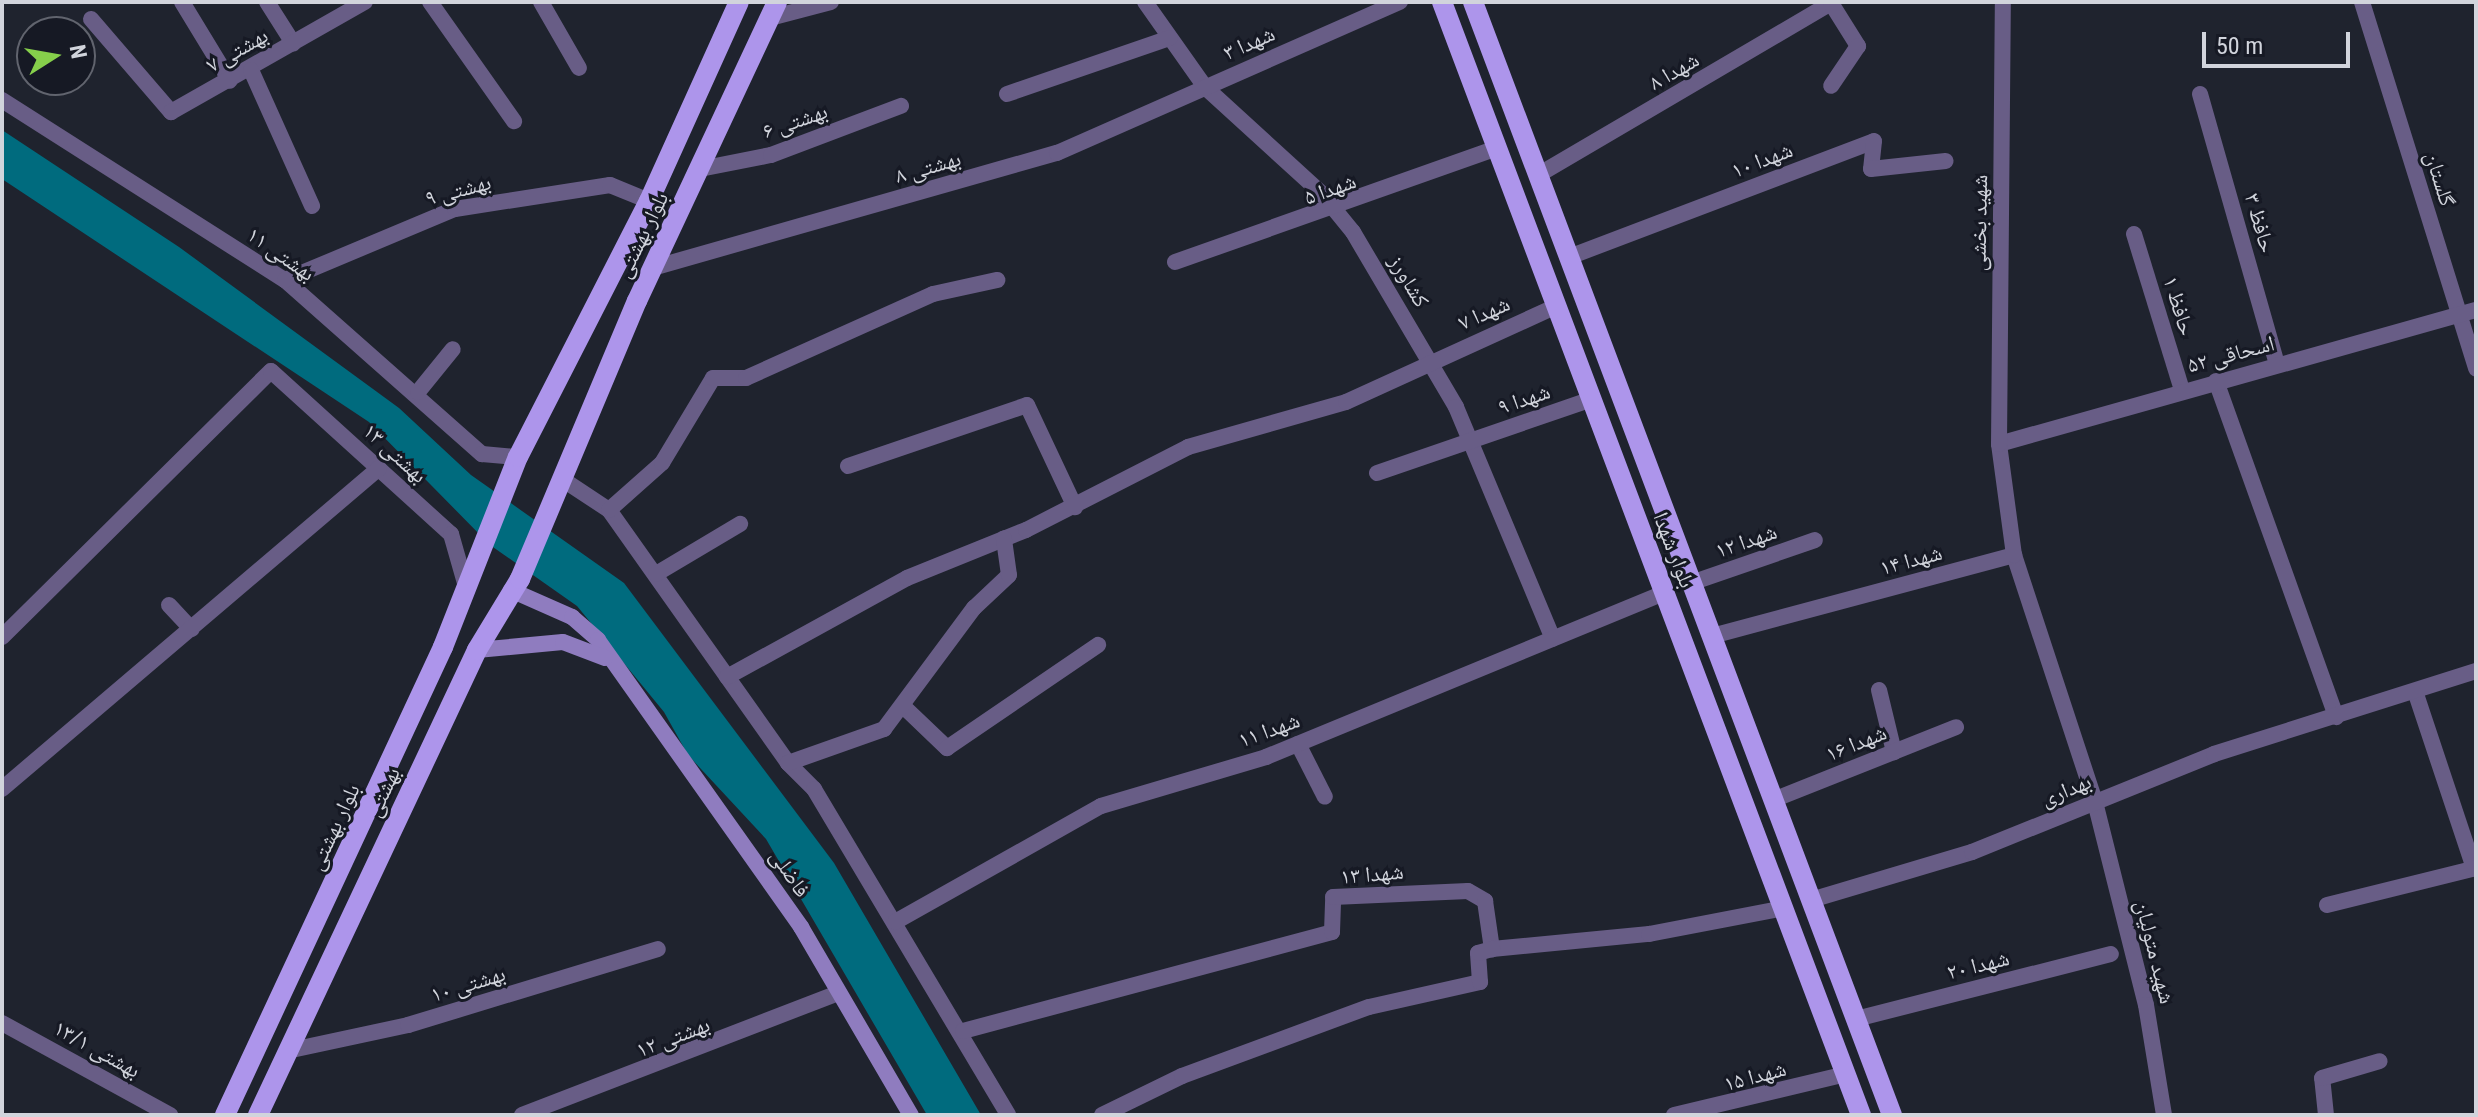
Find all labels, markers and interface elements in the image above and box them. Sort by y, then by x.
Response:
north arrow [16,16,96,96]
scale bar [2206,16,2354,66]
street label: شهدا ۳ [1219,20,1279,66]
street label: بهشتی ۷ [201,22,273,78]
text: 50 m [2216,32,2263,60]
text: N [65,43,92,61]
street label: شهدا ۸ [1644,46,1704,96]
street label: بهشتی ۶ [759,98,831,144]
street label: شهدا ۱۰ [1728,136,1796,184]
street label: بهشتی ۸ [892,145,964,189]
street label: گلستان [2419,149,2461,209]
street label: شهدا ۵ [1300,167,1360,211]
street label: بهشتی ۹ [422,169,494,211]
street label: شهید بخشی [1965,174,1993,272]
street label: بلوار بهشتی [610,188,674,282]
street label: حافظ ۳ [2239,190,2281,256]
street label: بهشتی ۱۱ [242,221,320,287]
street label: کشاورز [1383,250,1435,312]
street label: حافظ ۱ [2157,273,2201,339]
street label: شهدا ۷ [1454,290,1514,336]
street label: اسحاقی ۵۲ [2185,330,2277,378]
street label: شهدا ۹ [1494,378,1554,420]
street label: بهشتی ۱۳ [358,417,432,489]
street label: بلوار شهدا [1648,508,1700,592]
street label: شهدا ۱۲ [1712,518,1780,564]
street label: شهدا ۱۴ [1877,539,1945,581]
street label: شهدا ۱۱ [1235,707,1303,753]
street label: شهدا ۱۶ [1822,719,1890,767]
street label: بهشتی [360,763,406,821]
street label: بهداری [2037,768,2095,812]
street label: بلوار بهشتی [302,779,366,875]
street label: فاضلی [764,844,816,902]
street label: شهدا ۱۳ [1339,858,1405,890]
street label: شهید متولیان [2129,898,2181,1006]
street label: شهدا ۲۰ [1944,945,2012,985]
street label: بهشتی ۱۰ [427,960,509,1008]
street label: بهشتی ۱۲ [632,1011,714,1063]
street label: بهشتی ۱۳/۱ [49,1014,145,1084]
street label: شهدا ۱۵ [1721,1055,1789,1097]

